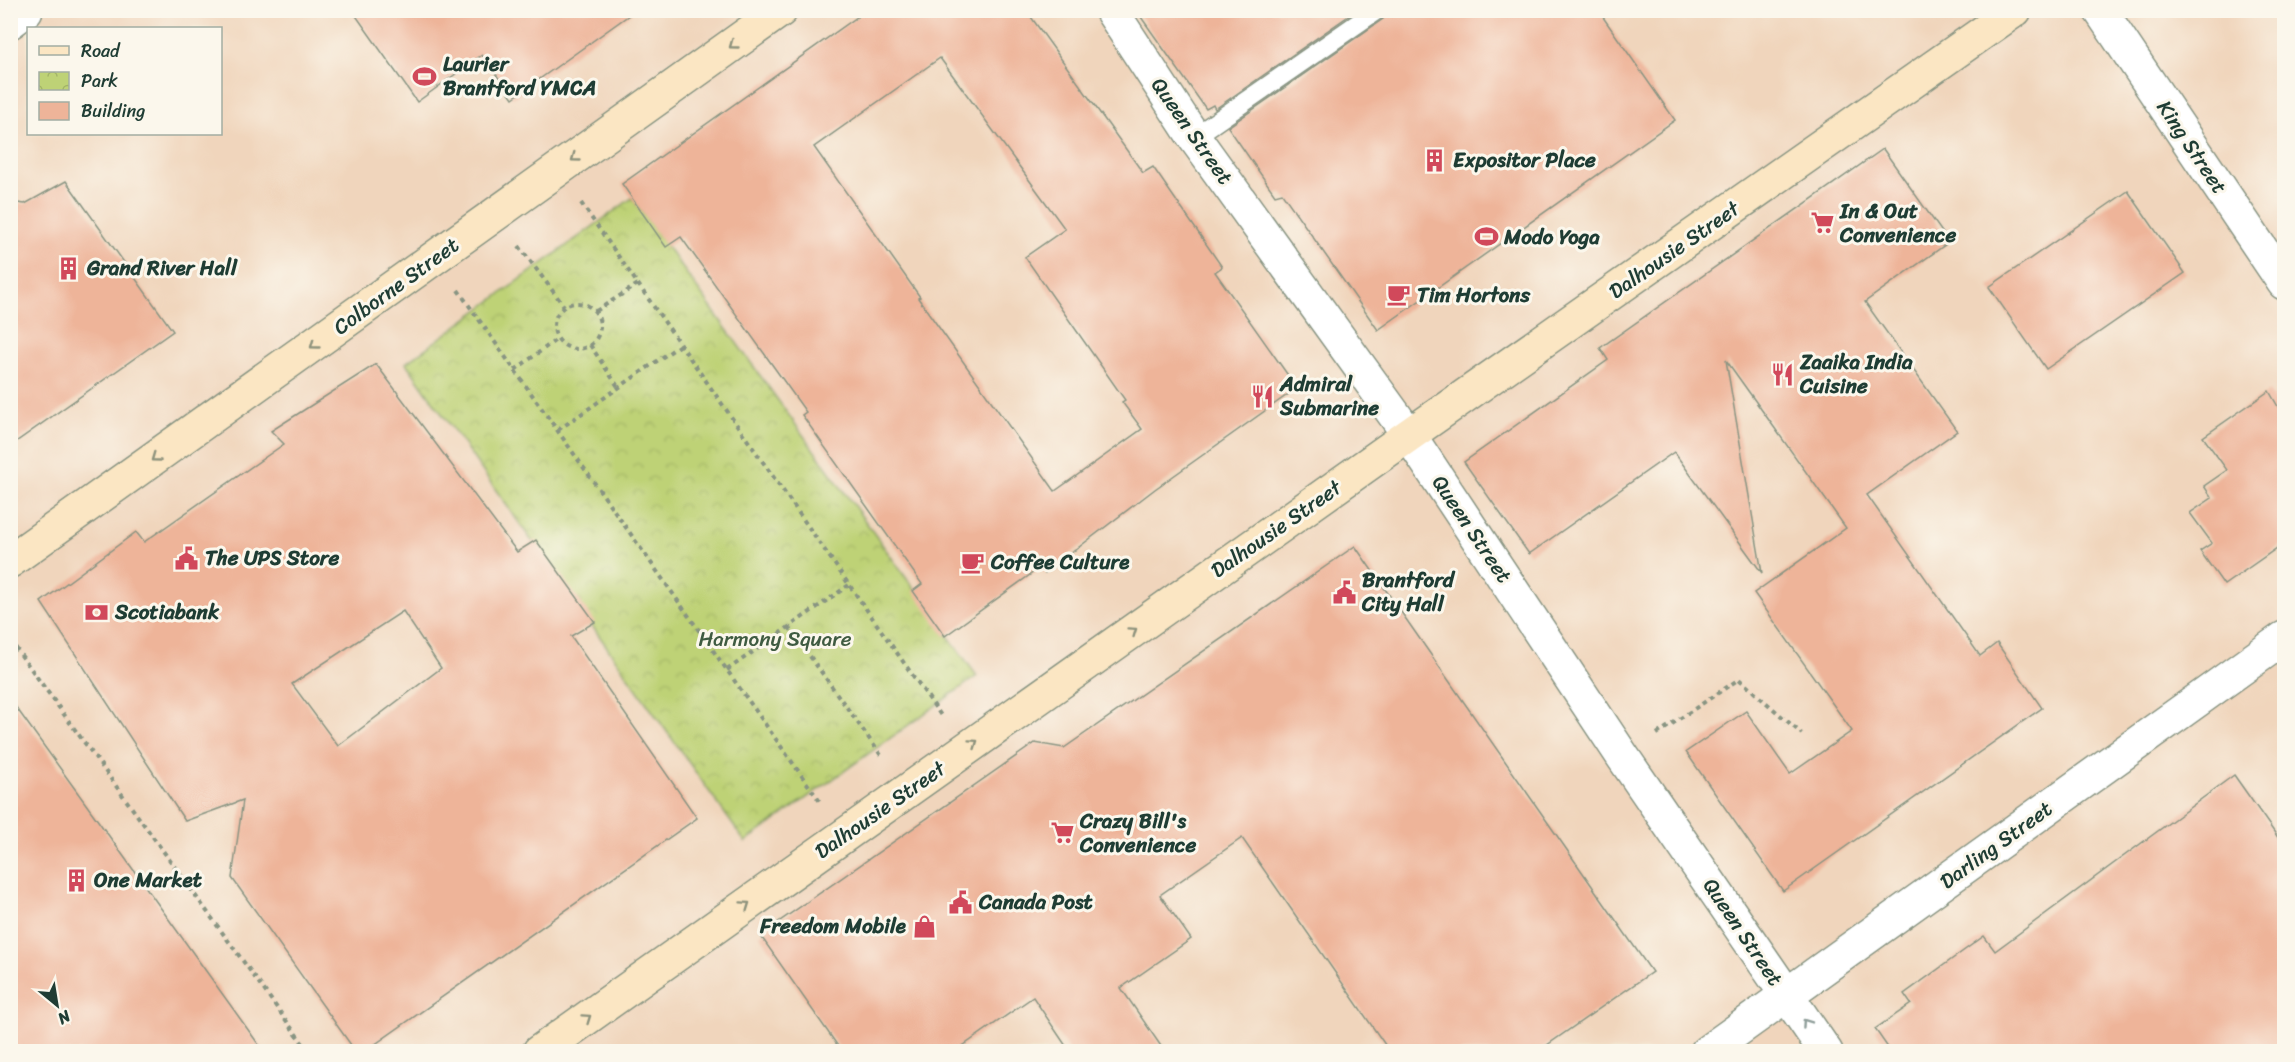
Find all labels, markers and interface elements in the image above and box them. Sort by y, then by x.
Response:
legend [27,27,222,135]
text: Road [81,35,121,67]
one-way arrow [729,37,740,48]
place label: Laurier Brantford YMCA [443,45,596,107]
sports icon: Laurier Brantford YMCA [412,63,438,89]
text: Park [81,65,118,97]
street label: Queen Street [1141,69,1243,193]
street label: King Street [2146,92,2238,202]
text: Building [81,95,145,127]
place label: Expositor Place [1453,141,1596,179]
building icon: Expositor Place [1422,147,1448,173]
one-way arrow [570,151,581,162]
street label: Dalhousie Street [1600,190,1749,309]
place label: In & Out Convenience [1839,192,1956,254]
supermarket icon: In & Out Convenience [1809,210,1835,236]
place label: Modo Yoga [1503,218,1600,256]
sports icon: Modo Yoga [1473,224,1499,250]
street label: Colborne Street [325,227,467,345]
place label: Grand River Hall [86,249,238,287]
building icon: Grand River Hall [56,255,82,281]
place label: Tim Hortons [1417,276,1530,314]
cafe icon: Tim Hortons [1386,282,1412,308]
one-way arrow [309,337,320,348]
place label: Zaaika India Cuisine [1799,343,1913,405]
restaurant icon: Zaaika India Cuisine [1769,361,1795,387]
place label: Admiral Submarine [1279,365,1379,427]
restaurant icon: Admiral Submarine [1249,383,1275,409]
one-way arrow [150,451,161,462]
street label: Queen Street [1421,467,1523,591]
street label: Dalhousie Street [1202,469,1351,588]
place label: The UPS Store [205,539,339,577]
place label: Coffee Culture [990,543,1130,581]
public building icon: The UPS Store [174,545,200,571]
cafe icon: Coffee Culture [960,549,986,575]
place label: Brantford City Hall [1361,561,1456,623]
public building icon: Brantford City Hall [1331,579,1357,605]
place label: Scotiabank [114,593,220,631]
bank icon: Scotiabank [84,599,110,625]
park label: Harmony Square [698,620,852,658]
one-way arrow [1126,627,1137,638]
one-way arrow [967,739,978,750]
street label: Dalhousie Street [806,750,955,869]
street label: Darling Street [1931,791,2061,899]
place label: Crazy Bill's Convenience [1079,802,1196,864]
supermarket icon: Crazy Bill's Convenience [1049,820,1075,846]
place label: One Market [94,861,203,899]
building icon: One Market [63,867,89,893]
street label: Queen Street [1692,870,1794,994]
place label: Canada Post [978,883,1094,921]
public building icon: Canada Post [948,889,974,915]
one-way arrow [740,901,751,912]
place label: Freedom Mobile [759,907,907,945]
shop icon: Freedom Mobile [911,913,937,939]
north arrow [27,975,87,1035]
text: N [51,1002,77,1033]
one-way arrow [580,1014,591,1025]
one-way arrow [1802,1019,1813,1030]

